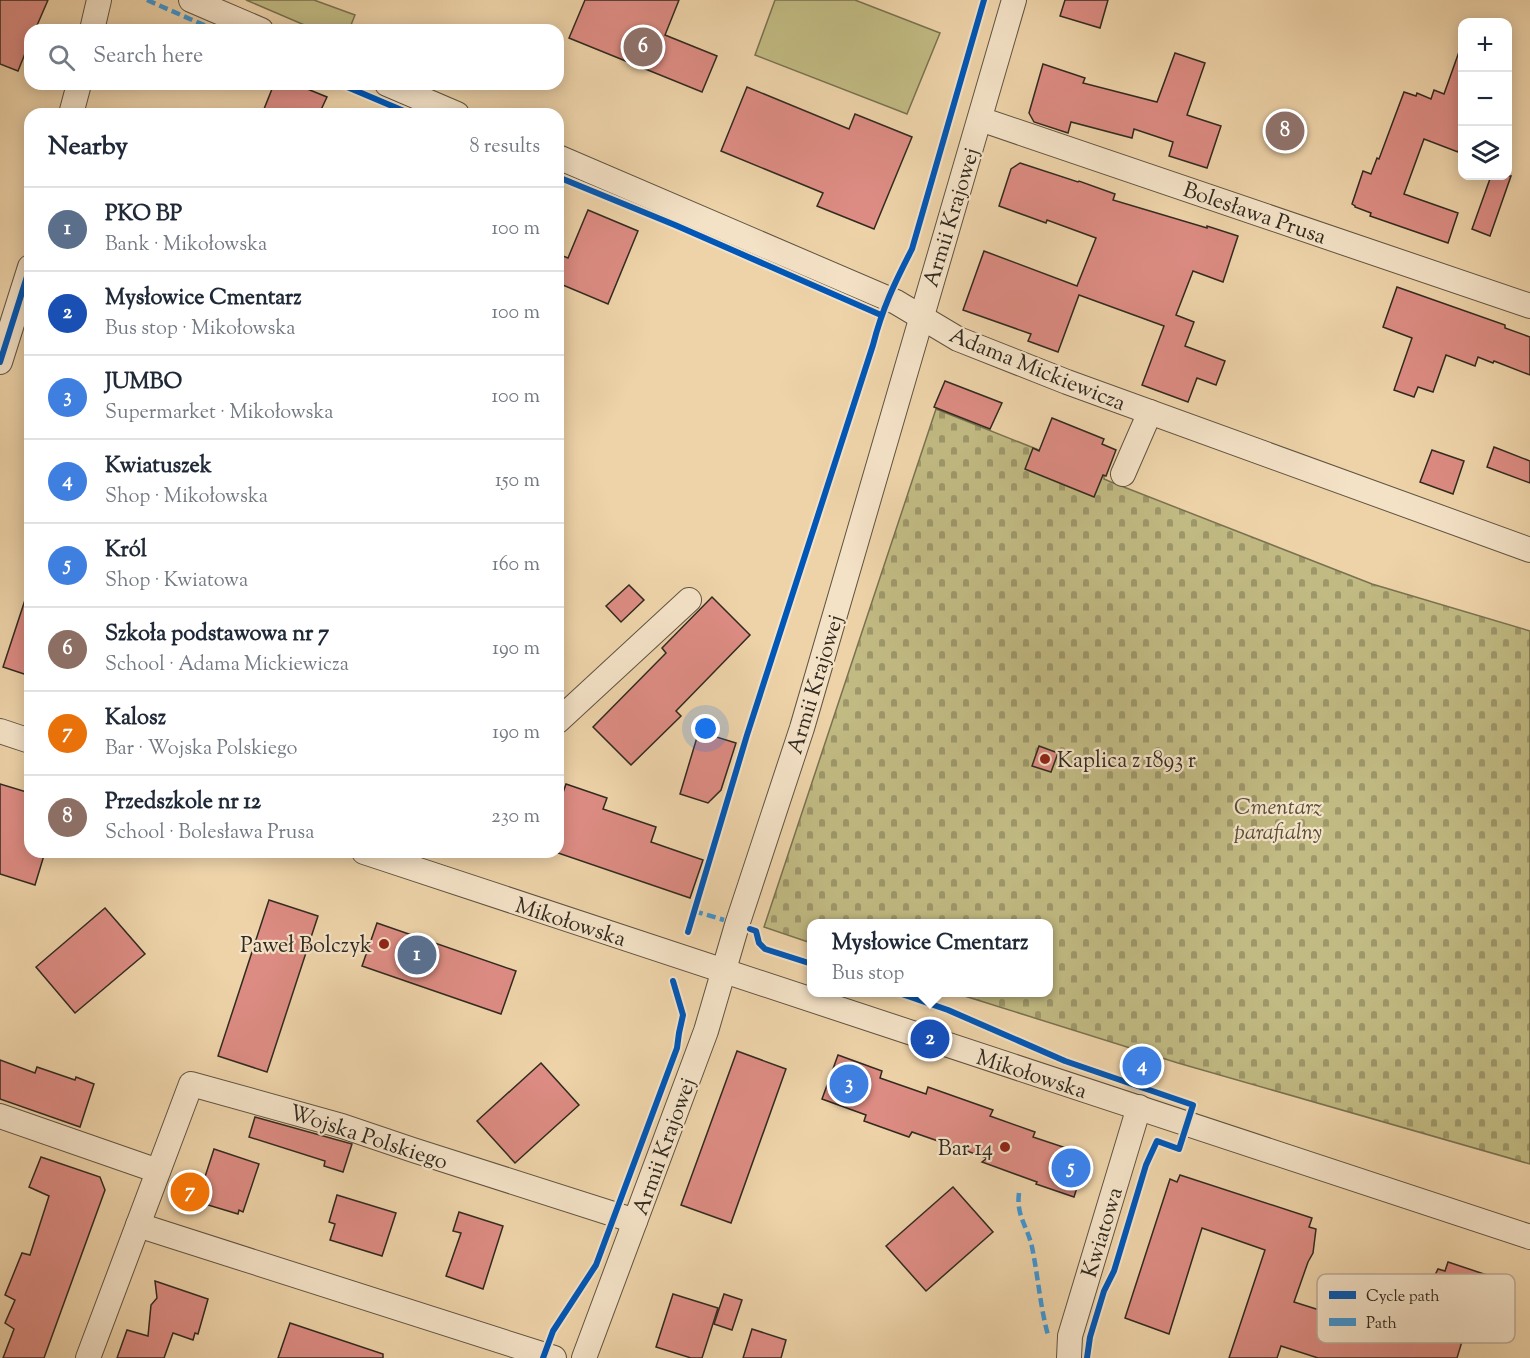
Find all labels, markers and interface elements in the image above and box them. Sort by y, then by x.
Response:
map controls [1458,18,1512,180]
button: + [1458,18,1512,72]
search box [24,24,564,90]
pin: 6 [624,24,662,70]
icon: search [45,41,78,74]
text: Search here [93,41,203,73]
button: − [1458,72,1512,126]
pin: 8 [1266,108,1304,154]
button: layers [1458,126,1512,180]
text: Nearby [48,129,128,166]
text: 8 results [469,133,540,162]
street label: Armii Krajowej [916,144,989,292]
street label: Bolesława Prusa [1178,175,1330,254]
text: PKO BP [105,199,182,231]
text: 1 [64,215,71,244]
text: 100 m [491,215,540,244]
text: Bank · Mikołowska [105,231,267,260]
text: Mysłowice Cmentarz [105,283,302,315]
text: 2 [63,299,72,328]
text: 100 m [491,299,540,328]
text: Bus stop · Mikołowska [105,315,296,344]
street label: Adama Mickiewicza [944,321,1130,421]
text: JUMBO [105,367,182,399]
text: 3 [63,383,72,412]
text: 100 m [491,383,540,412]
text: Supermarket · Mikołowska [105,399,334,428]
text: Kwiatuszek [105,451,212,483]
text: 4 [62,467,73,496]
text: 150 m [495,467,540,496]
text: Shop · Mikołowska [105,483,268,512]
text: Król [105,535,147,567]
text: 5 [64,551,71,580]
text: 160 m [492,551,540,580]
text: Shop · Kwiatowa [105,567,248,596]
street label: Armii Krajowej [780,611,853,759]
text: Szkoła podstawowa nr 7 [105,619,329,651]
text: 6 [63,635,72,664]
text: 190 m [492,635,540,664]
text: School · Adama Mickiewicza [105,651,349,680]
text: Kalosz [105,703,166,735]
your location [691,714,720,743]
text: 7 [62,719,73,748]
text: 190 m [492,719,540,748]
text: Bar · Wojska Polskiego [105,735,298,764]
place label: Kaplica z 1893 r [1057,746,1196,778]
marker: Kaplica z 1893 r [1038,752,1052,766]
text: Przedszkole nr 12 [105,787,261,819]
park label: Cmentarz parafialny [1234,793,1322,850]
text: 8 [63,803,73,832]
text: 230 m [491,803,540,832]
text: School · Bolesława Prusa [105,819,314,848]
street label: Mikołowska [511,891,630,957]
popup [807,919,1053,997]
text: Mysłowice Cmentarz [832,928,1028,960]
place label: Paweł Bolczyk [240,931,372,963]
pin: 1 [398,932,436,978]
marker: Paweł Bolczyk [377,937,391,951]
text: Bus stop [832,960,904,989]
pin: 2 [910,1016,950,1062]
street label: Mikołowska [972,1043,1091,1109]
pin: 4 [1122,1044,1162,1088]
pin: 3 [830,1062,868,1106]
street label: Armii Krajowej [626,1074,706,1220]
street label: Wojska Polskiego [285,1098,451,1180]
place label: Bar 14 [938,1134,993,1166]
marker: Bar 14 [998,1140,1012,1154]
pin: 5 [1052,1146,1090,1190]
pin: 7 [170,1170,210,1214]
street label: Kwiatowa [1075,1184,1133,1282]
legend [1317,1274,1515,1343]
text: Cycle path [1366,1286,1440,1309]
text: Path [1366,1313,1397,1336]

